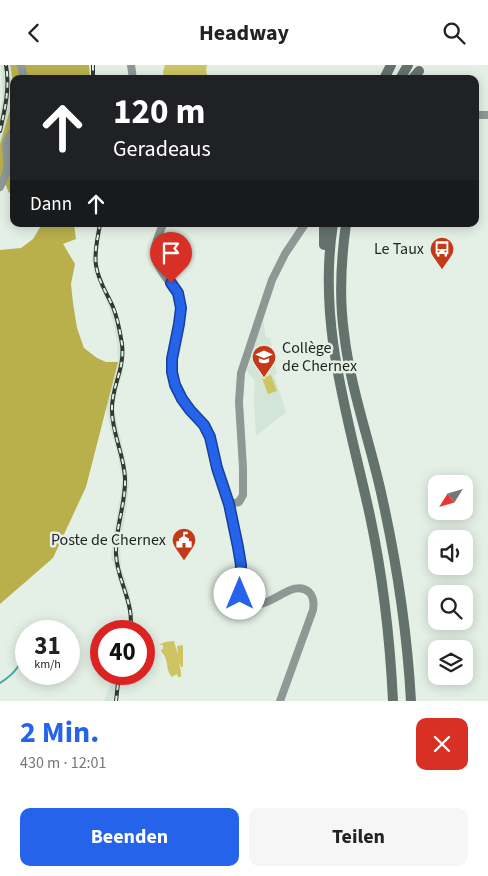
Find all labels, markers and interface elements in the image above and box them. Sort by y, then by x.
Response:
text: Headway [199,17,289,49]
icon: back [20,19,48,47]
icon: search [440,19,468,47]
text: 120 m [113,87,205,137]
icon: ahead [30,95,95,160]
text: Geradeaus [113,133,211,165]
icon: ahead [82,190,110,218]
text: Dann [30,191,72,218]
pin [150,232,192,283]
bus stop icon: Le Taux [429,236,455,270]
place label: Le Taux [374,238,424,260]
icon: arrive [157,239,185,267]
place label: Collège de Chernex [282,337,357,377]
school or university icon: Collège de Chernex [251,344,277,378]
north arrow [428,475,472,520]
map controls [428,475,473,685]
public building icon: Poste de Chernex [171,527,197,561]
place label: Poste de Chernex [51,529,166,551]
button: sound [428,530,473,575]
position arrow [213,567,265,619]
button: search [428,585,473,630]
speed limit sign: 40 [90,620,155,685]
text: 31 [34,628,61,664]
button: layers [428,640,473,685]
text: km/h [34,656,61,673]
text: 2 Min. [20,711,99,754]
button: close [416,718,468,770]
text: 430 m · 12:01 [20,752,107,774]
button: Beenden [20,808,239,866]
button: Teilen [249,808,468,866]

